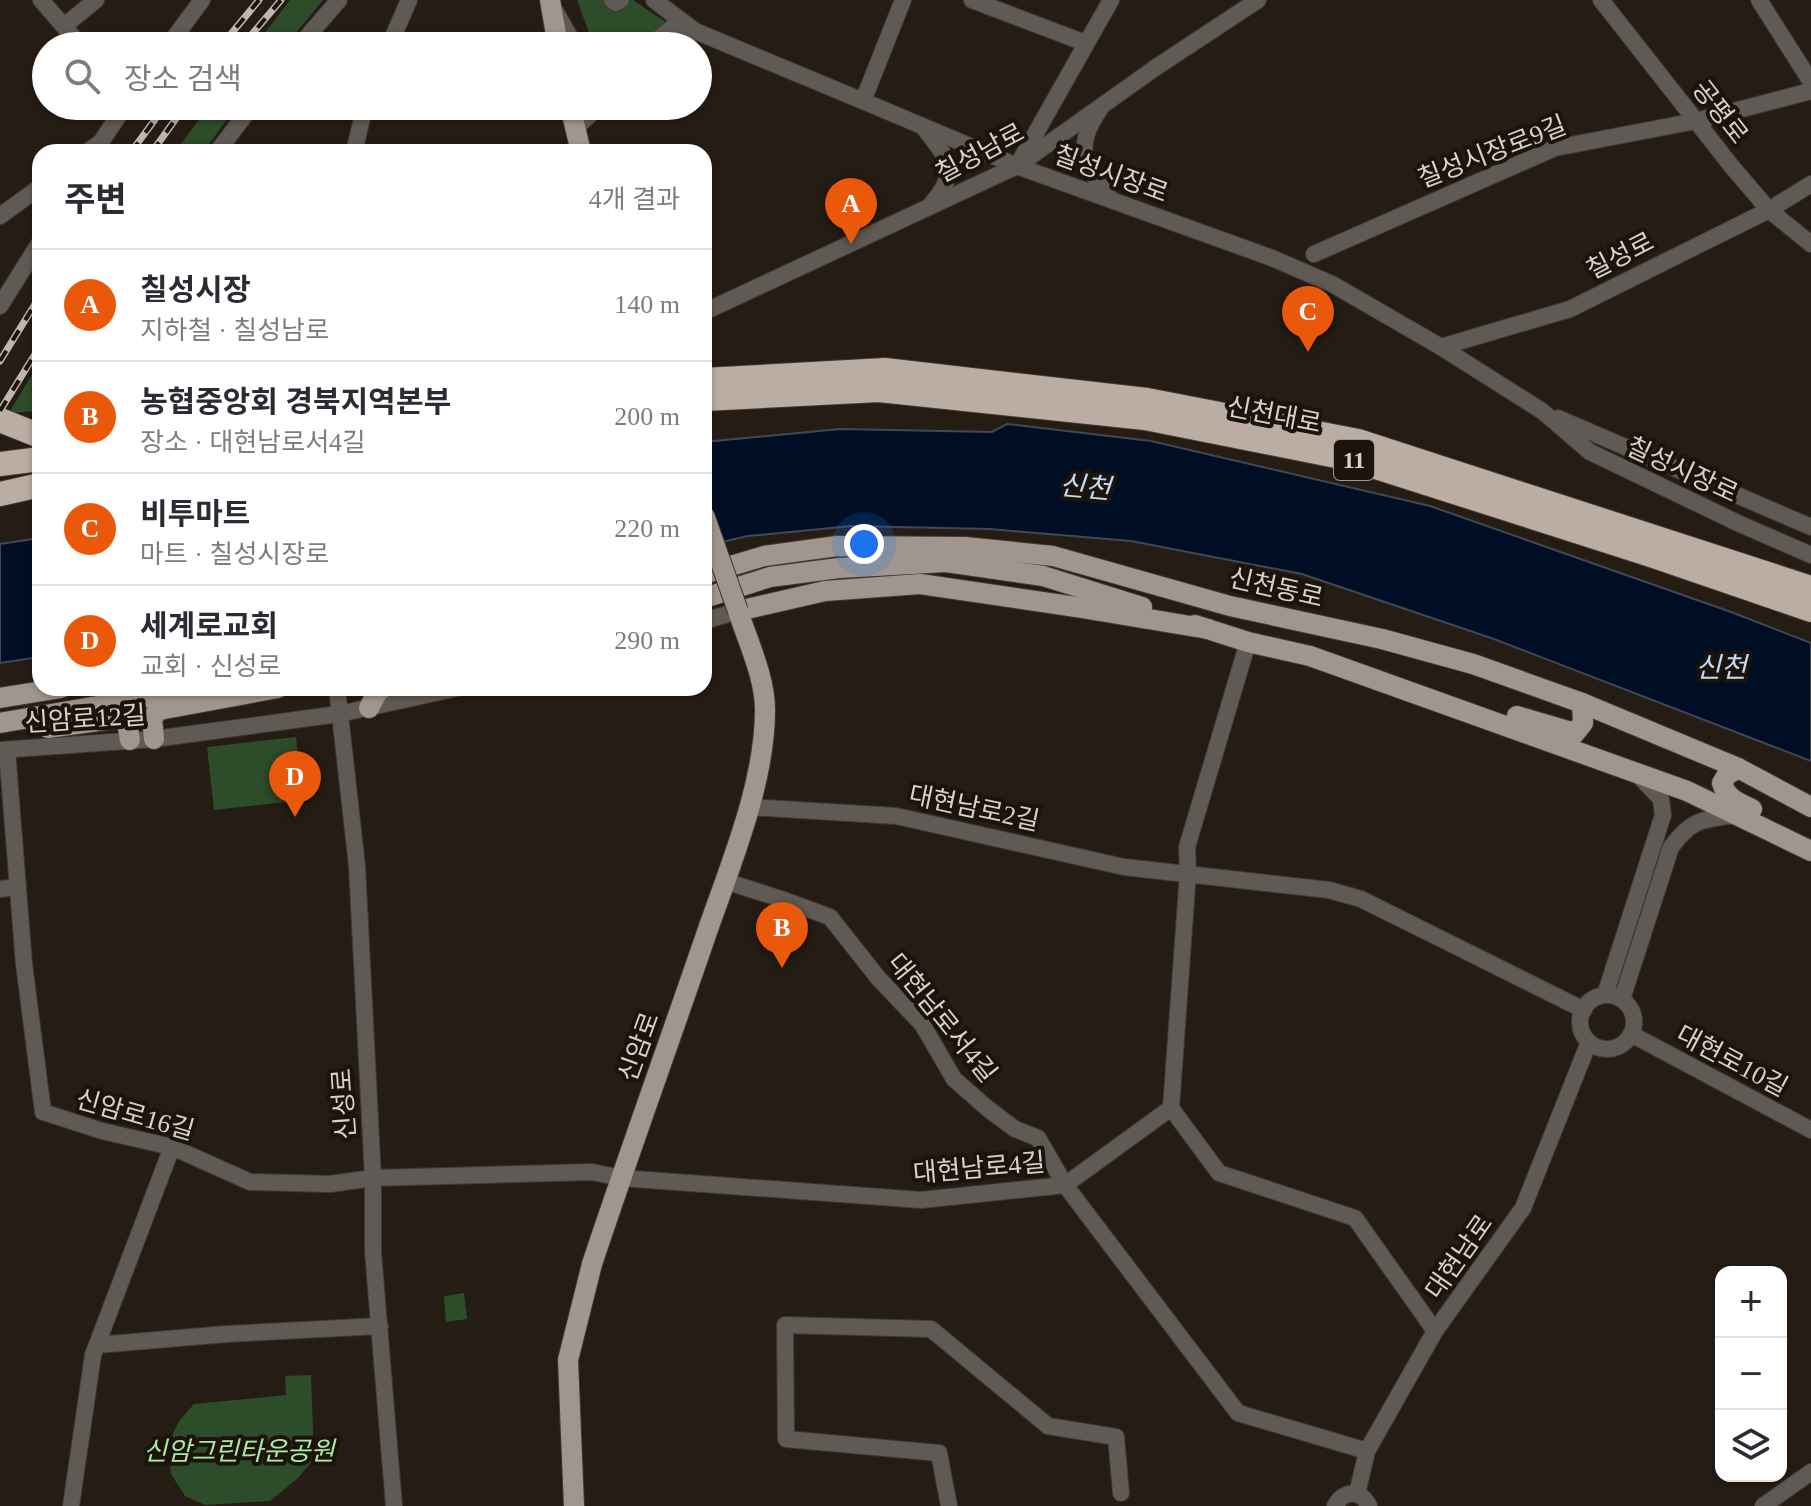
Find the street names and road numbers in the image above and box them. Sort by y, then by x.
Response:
street label: 공평로 [1686,75,1754,149]
street label: 칠성시장로9길 [1414,110,1570,194]
street label: 칠성남로 [931,118,1029,188]
street label: 칠성시장로 [1050,140,1172,208]
street label: 칠성로 [1581,227,1659,285]
street label: 신천대로 [1224,392,1324,438]
street label: 칠성시장로 [1622,432,1742,508]
road number: 11 [1334,440,1374,480]
street label: 신천동로 [1226,563,1326,613]
street label: 신암로12길 [23,700,147,738]
street label: 대현남로2길 [906,780,1042,836]
street label: 대현남로서4길 [881,948,1003,1088]
street label: 신암로 [613,1008,665,1086]
street label: 대현로10길 [1671,1020,1793,1102]
street label: 신성로 [327,1067,361,1141]
street label: 신암로16길 [73,1084,197,1146]
street label: 대현남로4길 [912,1148,1046,1188]
street label: 대현남로 [1420,1209,1498,1305]

